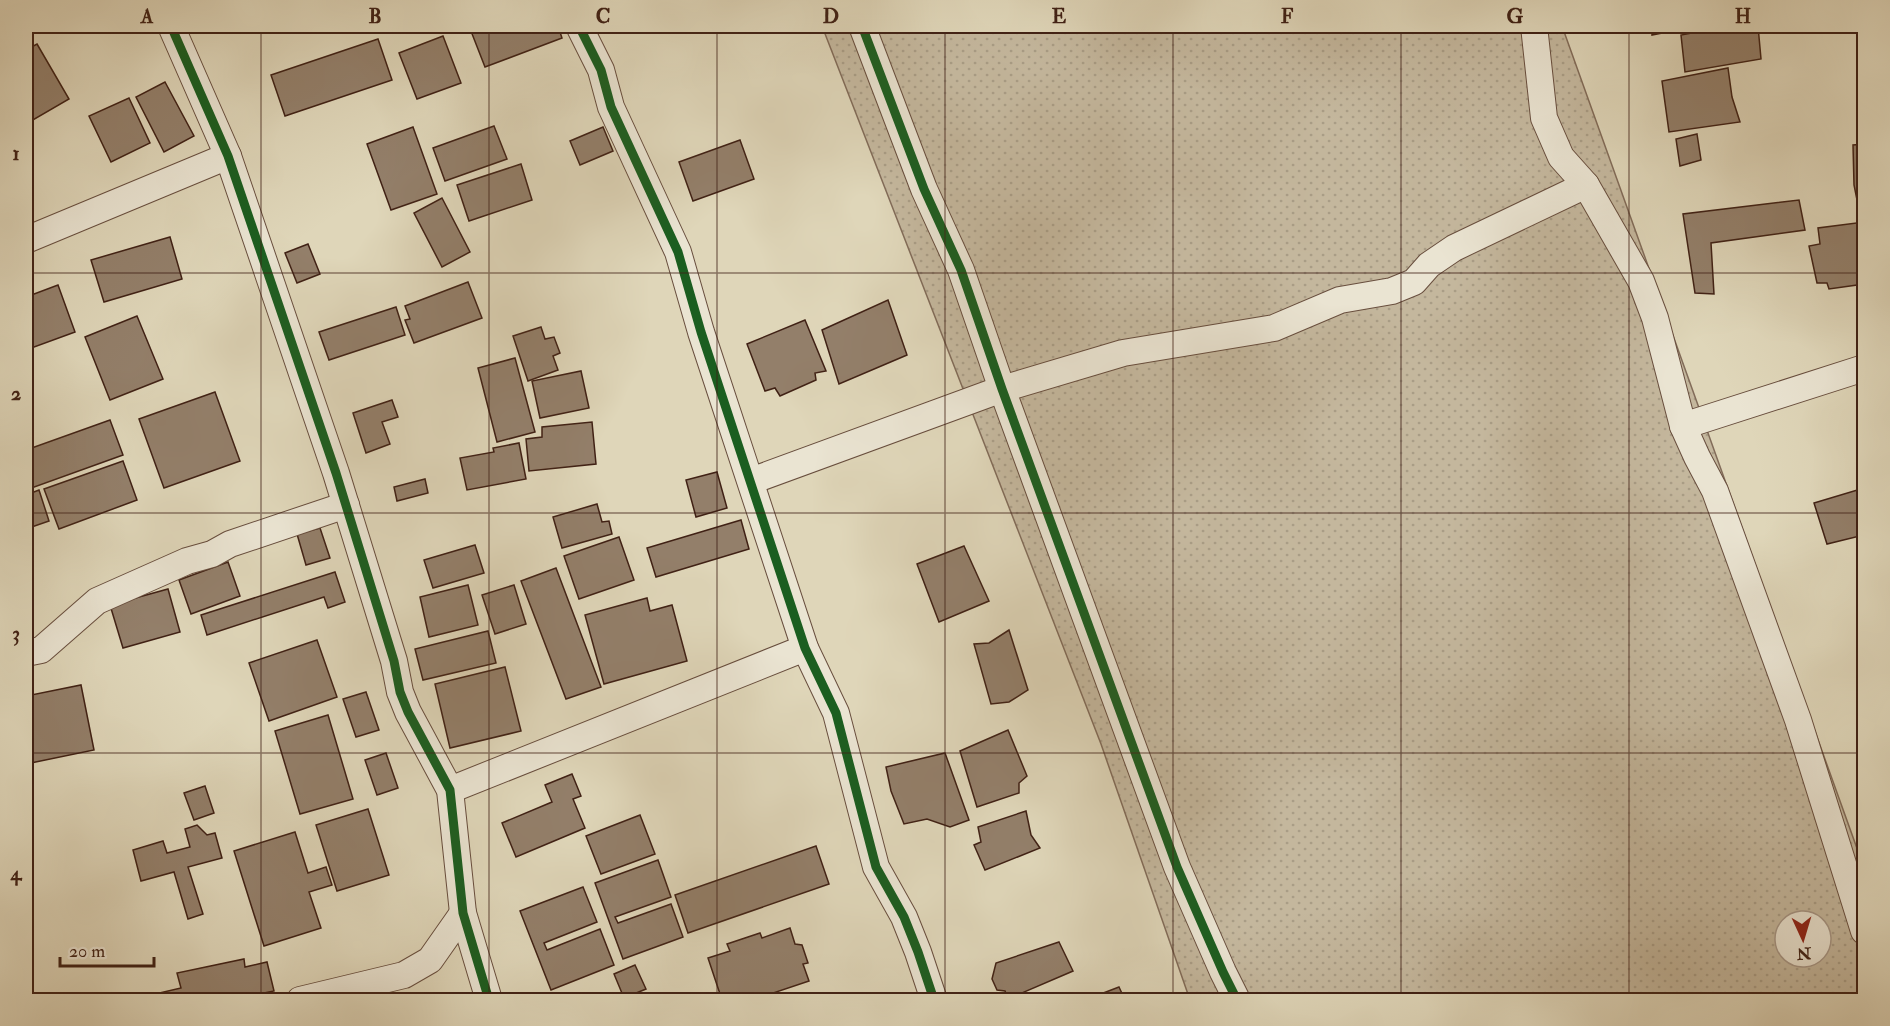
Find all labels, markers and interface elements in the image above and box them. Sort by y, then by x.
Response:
text: A [140,4,154,29]
text: B [368,4,382,29]
text: C [596,4,610,29]
text: D [823,4,839,29]
text: E [1052,4,1067,29]
text: F [1281,4,1294,29]
text: G [1507,4,1524,29]
text: H [1735,4,1751,29]
text: 1 [12,141,20,166]
text: 2 [11,381,21,406]
text: 3 [12,621,20,646]
text: 4 [10,861,23,886]
north arrow [1773,909,1833,969]
scale bar [60,930,154,968]
text: 20 m [69,940,105,963]
text: N [1795,942,1813,963]

